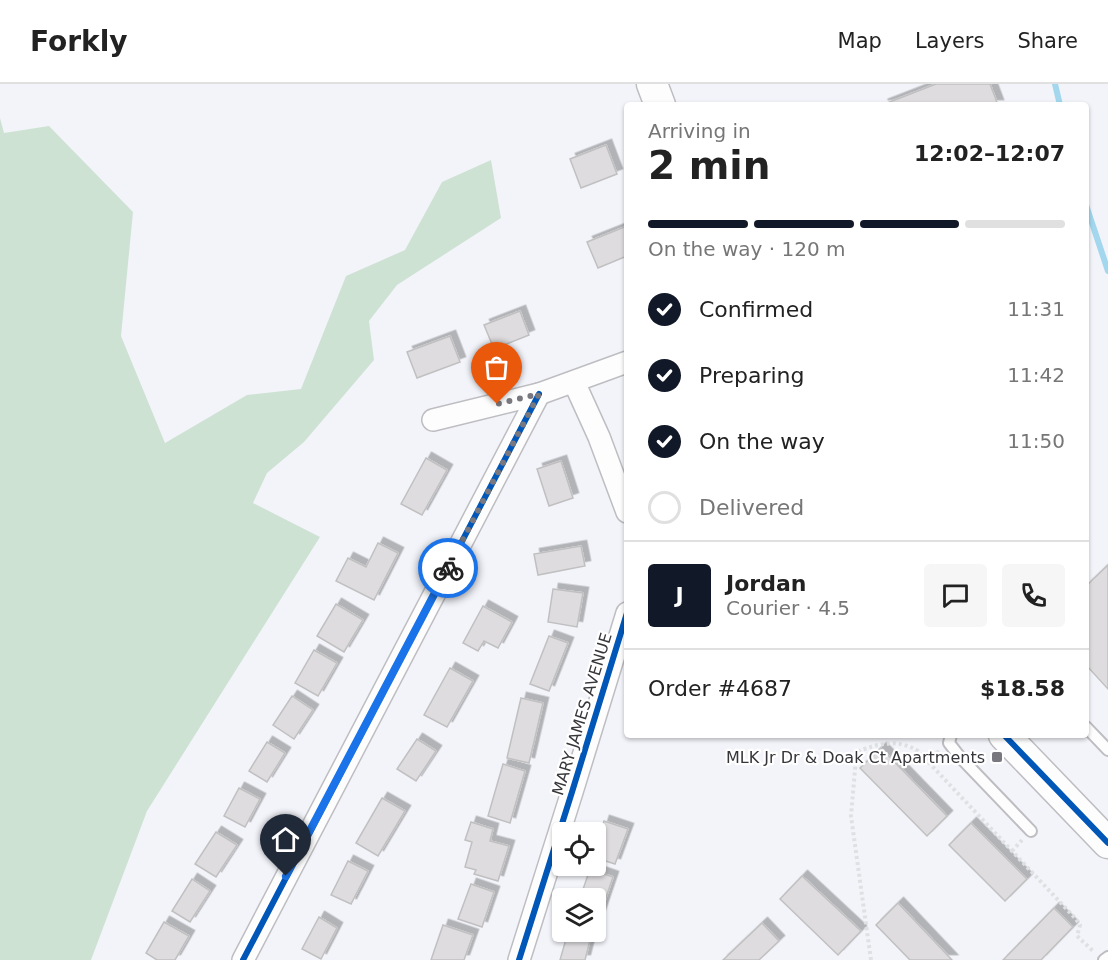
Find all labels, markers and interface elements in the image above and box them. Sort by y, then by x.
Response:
text: Forkly [30,25,128,58]
text: Map [838,29,882,53]
text: Layers [915,29,984,53]
text: Share [1017,29,1078,53]
text: Arriving in [648,119,751,143]
text: 12:02–12:07 [914,141,1065,166]
text: 2 min [648,143,770,188]
text: On the way · 120 m [648,237,846,261]
icon: check [648,293,681,326]
text: Confirmed [699,297,813,322]
text: 11:31 [1007,297,1065,321]
pin [471,342,522,404]
icon: bag [480,351,513,384]
icon: check [648,359,681,392]
text: Preparing [699,363,805,388]
text: 11:42 [1007,363,1065,387]
icon: check [648,425,681,458]
text: On the way [699,429,825,454]
text: 11:50 [1007,429,1065,453]
text: Delivered [699,495,804,520]
courier [418,538,478,598]
icon: bike [432,552,465,585]
button: chat [924,564,987,627]
button: phone [1002,564,1065,627]
text: Jordan [726,571,806,596]
text: J [675,583,684,608]
text: Courier · 4.5 [726,596,850,620]
street label: MARY JAMES AVENUE [548,630,616,798]
text: Order #4687 [648,676,792,701]
text: $18.58 [980,676,1065,701]
place label: MLK Jr Dr & Doak Ct Apartments [726,748,985,767]
marker: MLK Jr Dr & Doak Ct Apartments [990,750,1004,764]
pin [260,814,311,876]
map controls [552,822,606,942]
button: locate [552,822,606,876]
icon: home [269,823,302,856]
button: layers [552,888,606,942]

